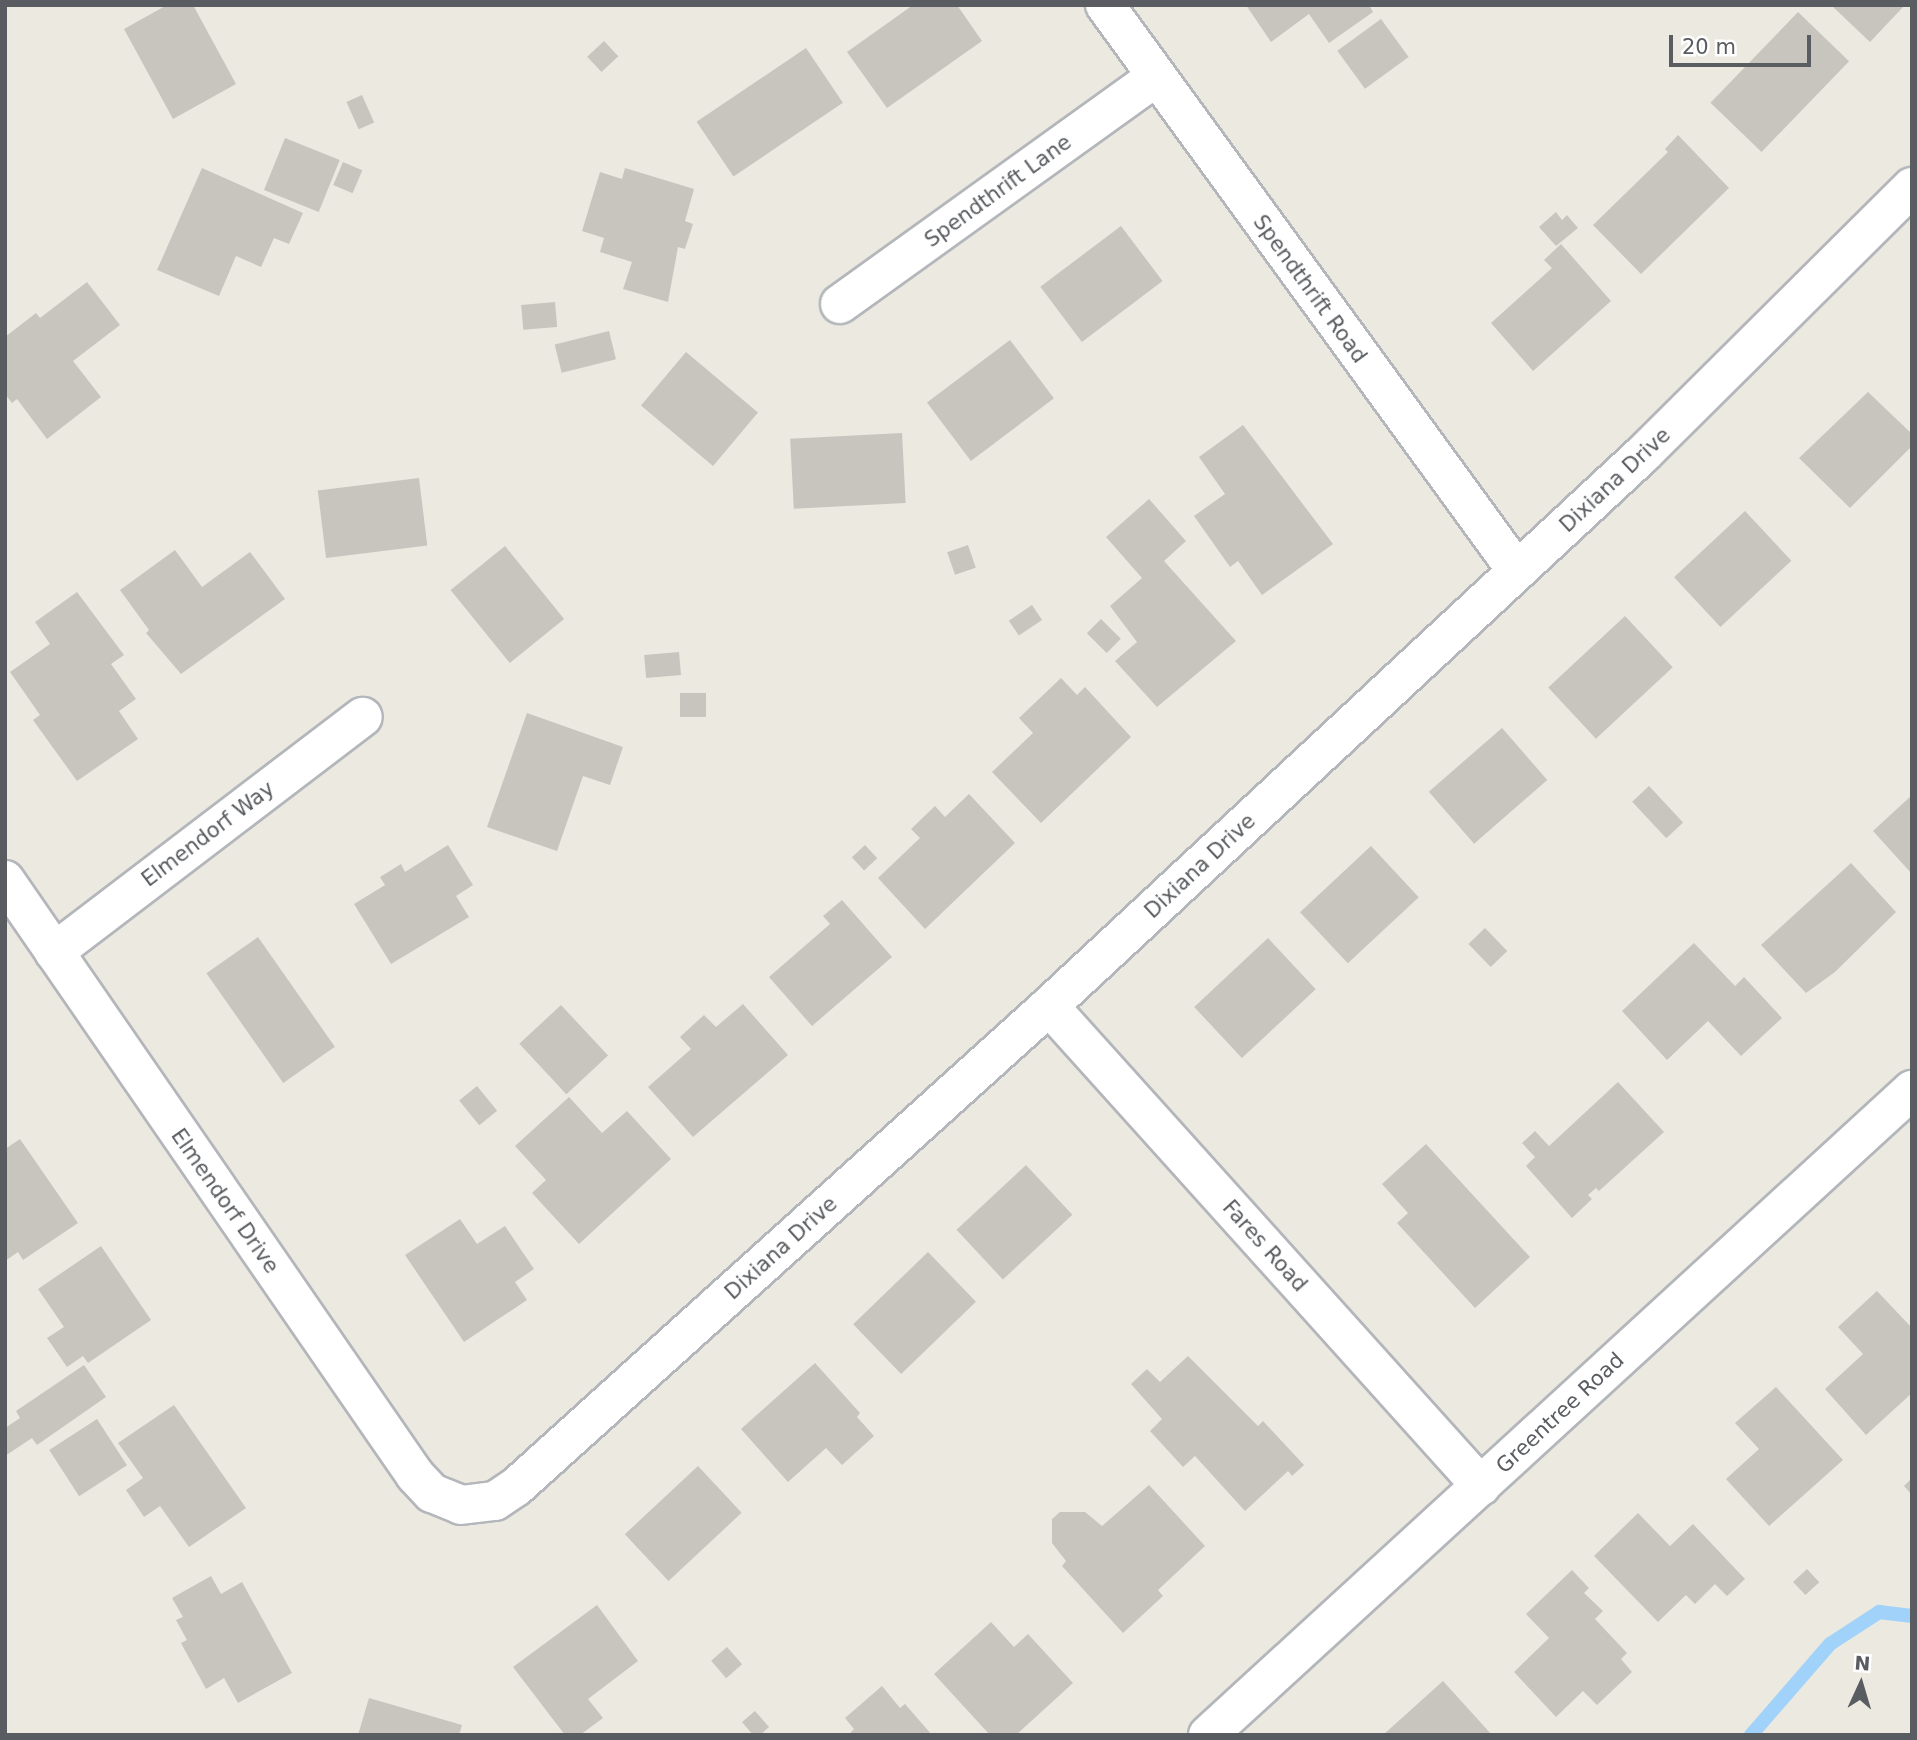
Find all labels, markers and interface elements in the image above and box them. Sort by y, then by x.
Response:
scale bar [1672,21,1814,65]
text: 20 m [1682,35,1736,59]
street label: Spendthrift Lane [920,129,1076,253]
street label: Spendthrift Road [1248,210,1372,368]
street label: Dixiana Drive [1554,422,1676,538]
street label: Elmendorf Way [137,776,279,892]
street label: Dixiana Drive [1139,808,1261,924]
street label: Elmendorf Drive [166,1124,284,1278]
street label: Dixiana Drive [720,1191,842,1305]
street label: Fares Road [1217,1195,1313,1297]
street label: Greentree Road [1491,1347,1629,1479]
north arrow [1826,1649,1896,1719]
text: N [1854,1652,1871,1675]

